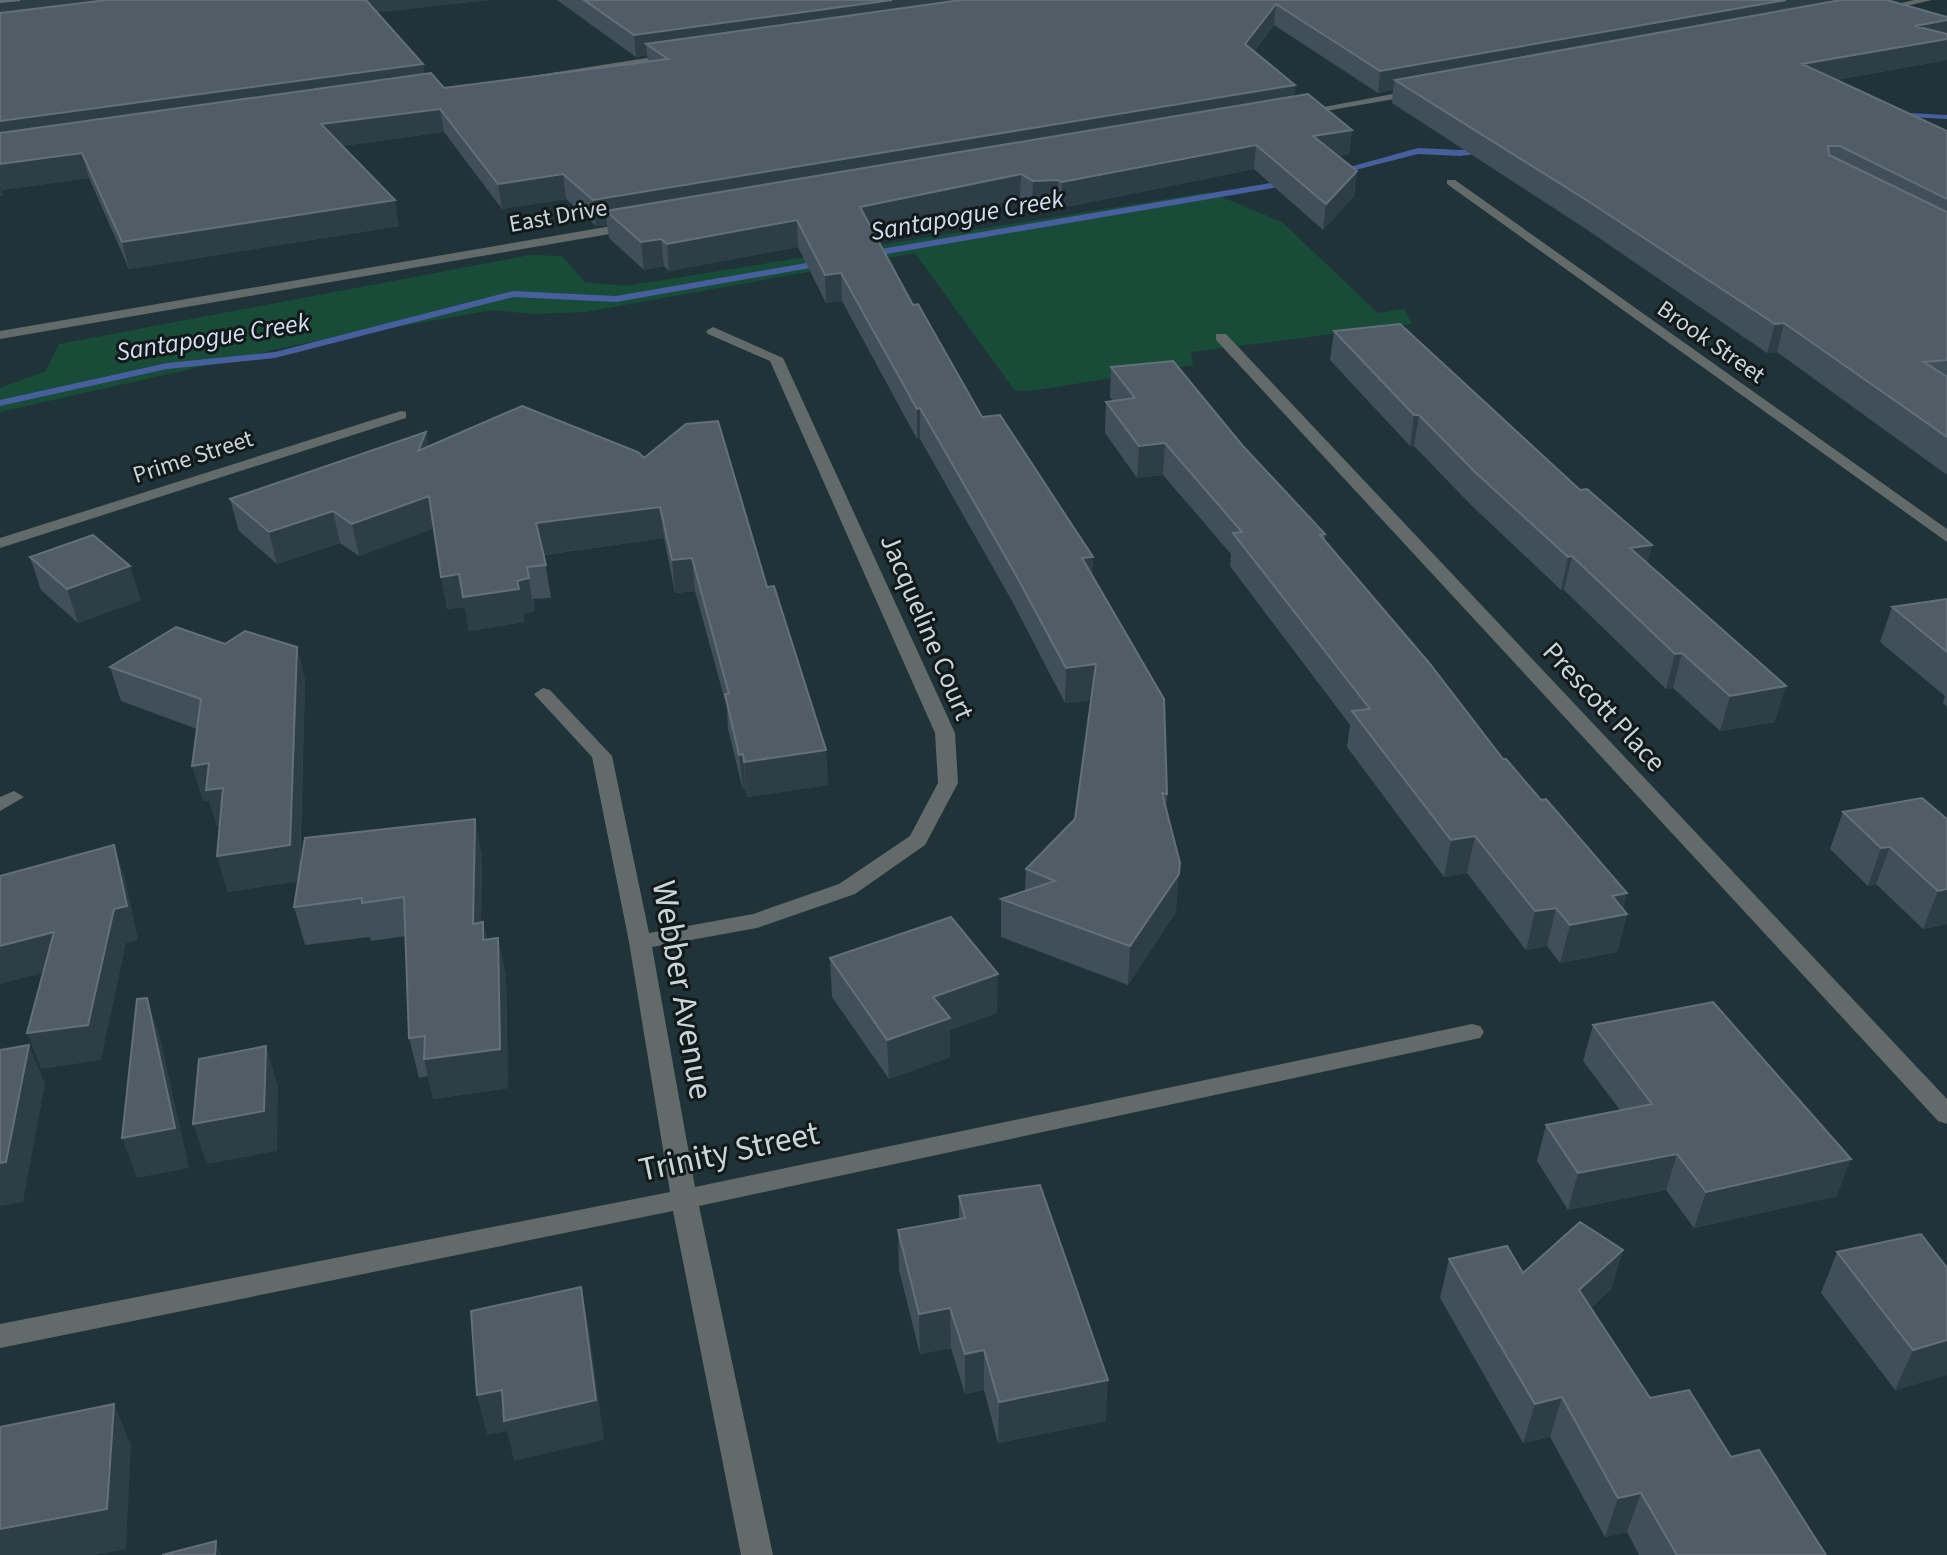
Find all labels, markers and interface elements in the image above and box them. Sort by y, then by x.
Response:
water label: Santapogue Creek [868,180,1067,250]
street label: East Drive [506,190,610,242]
street label: Brook Street [1650,292,1772,392]
water label: Santapogue Creek [114,303,313,371]
street label: Prime Street [128,421,258,493]
street label: Jacqueline Court [870,528,984,727]
street label: Prescott Place [1533,633,1675,781]
street label: Webber Avenue [639,877,725,1103]
street label: Trinity Street [634,1109,824,1195]

